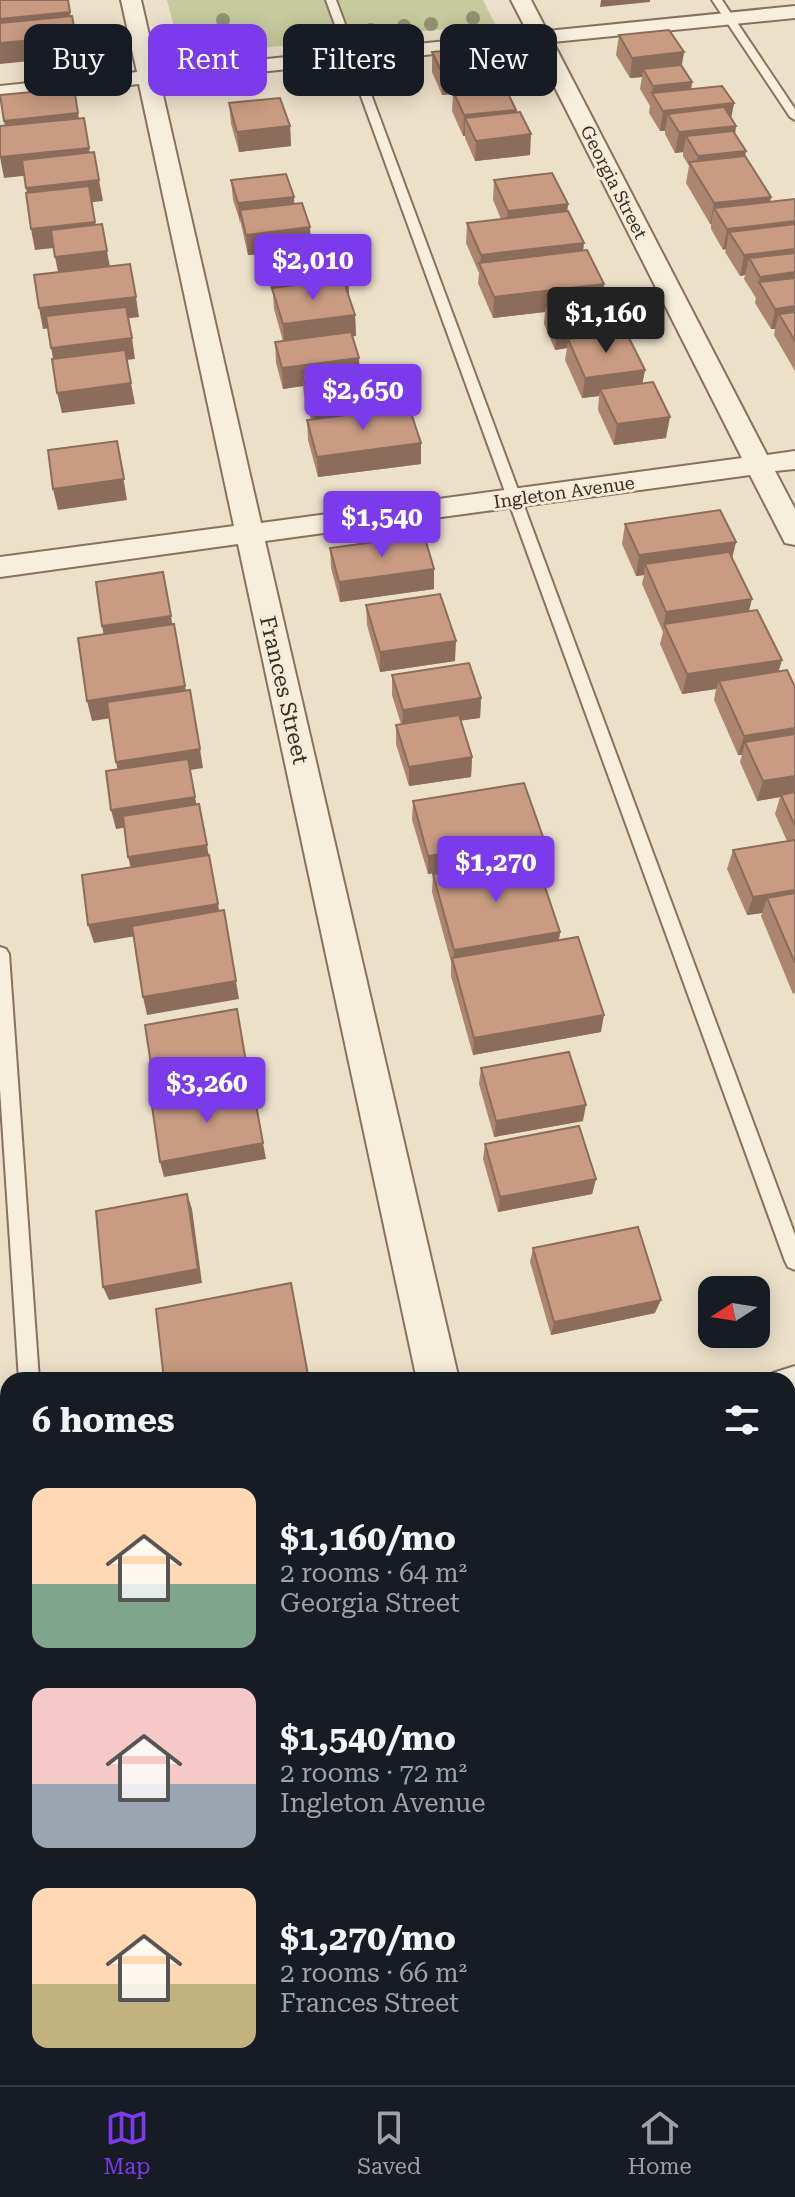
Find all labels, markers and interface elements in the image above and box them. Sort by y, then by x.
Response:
chip: Buy [24,24,132,96]
chip: Rent [148,24,267,96]
chip: Filters [283,24,424,96]
chip: New [440,24,557,96]
street label: Georgia Street [576,122,652,242]
pin: $2,010 [248,234,378,302]
text: $2,010 [272,245,354,275]
pin: $1,160 [541,287,671,355]
text: $1,160 [565,298,647,328]
pin: $2,650 [298,364,428,432]
text: $2,650 [322,375,404,405]
street label: Ingleton Avenue [492,472,636,512]
pin: $1,540 [317,491,447,559]
text: $1,540 [341,502,423,532]
street label: Frances Street [255,613,313,767]
pin: $1,270 [431,836,561,904]
text: $1,270 [455,847,537,877]
pin: $3,260 [142,1057,272,1125]
text: $3,260 [166,1068,248,1098]
north arrow [698,1276,770,1348]
map controls [698,1276,770,1348]
icon: filters [720,1398,764,1442]
text: 6 homes [32,1400,175,1440]
text: $1,160/mo [280,1518,456,1558]
icon: home [96,1520,192,1616]
text: 2 rooms · 64 m² [280,1558,467,1588]
text: Georgia Street [280,1588,460,1618]
text: $1,540/mo [280,1718,456,1758]
icon: home [96,1720,192,1816]
text: 2 rooms · 72 m² [280,1758,467,1788]
text: Ingleton Avenue [280,1788,486,1818]
text: $1,270/mo [280,1918,456,1958]
icon: home [96,1920,192,2016]
text: 2 rooms · 66 m² [280,1958,467,1988]
text: Frances Street [280,1988,459,2018]
tab: Map [103,2106,150,2179]
tab: Saved [357,2106,421,2179]
tab: Home [628,2106,692,2179]

